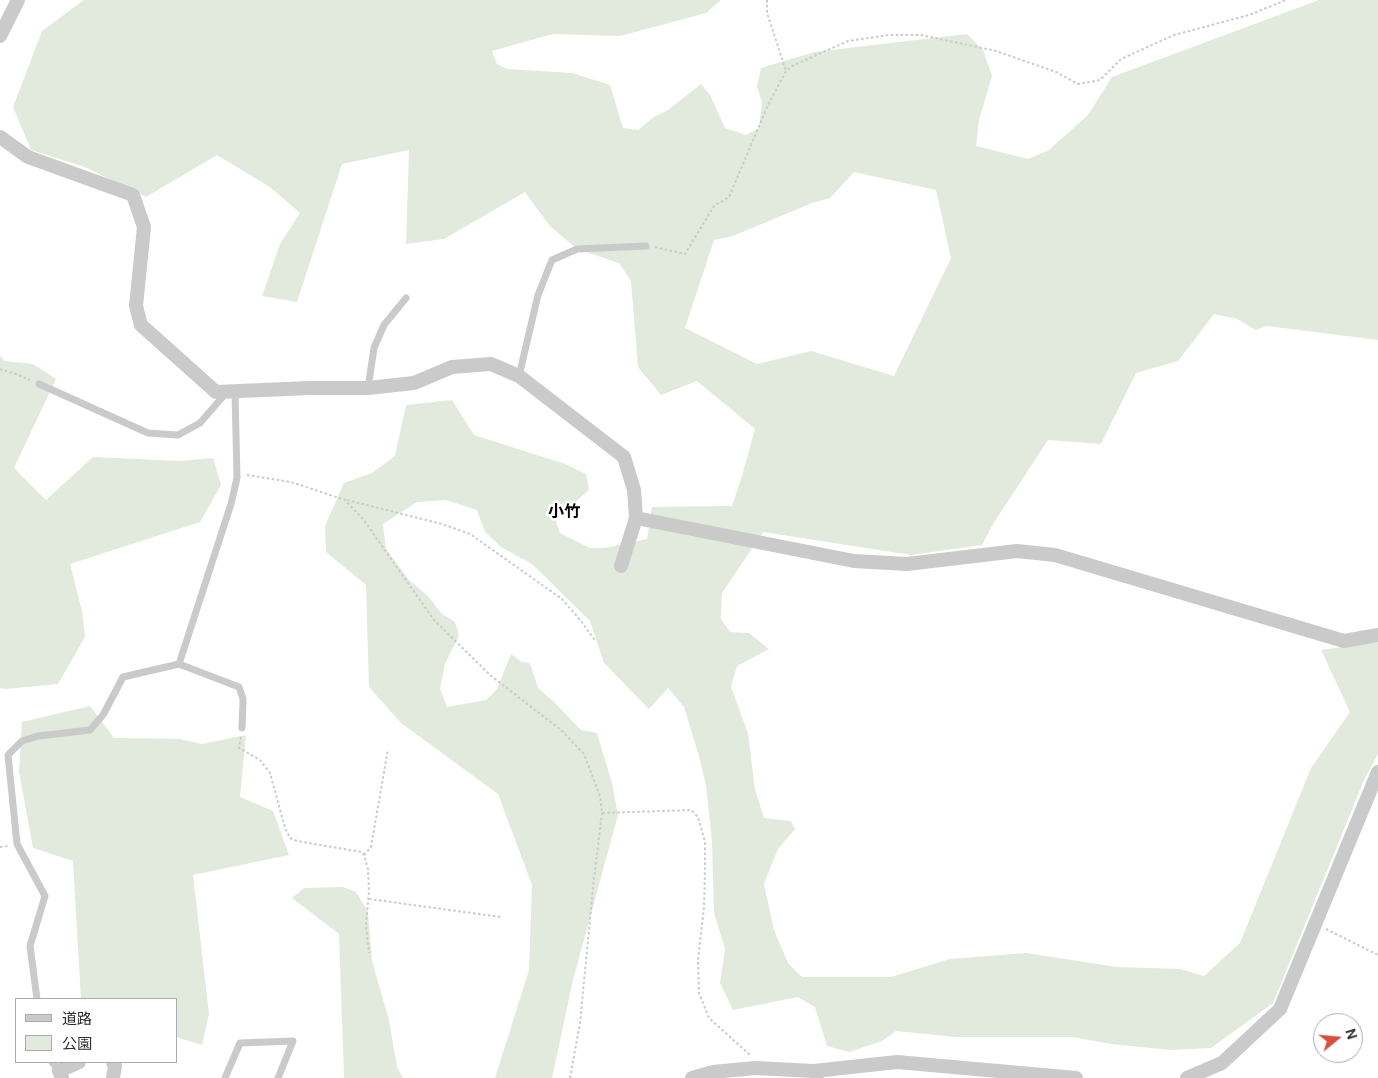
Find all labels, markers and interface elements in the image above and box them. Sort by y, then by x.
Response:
district label: 小竹 [548,503,580,523]
legend [15,998,178,1063]
text: 道路 [62,1009,92,1029]
north arrow [1313,1013,1363,1063]
text: N [1341,1026,1361,1041]
text: 公園 [62,1034,92,1054]

